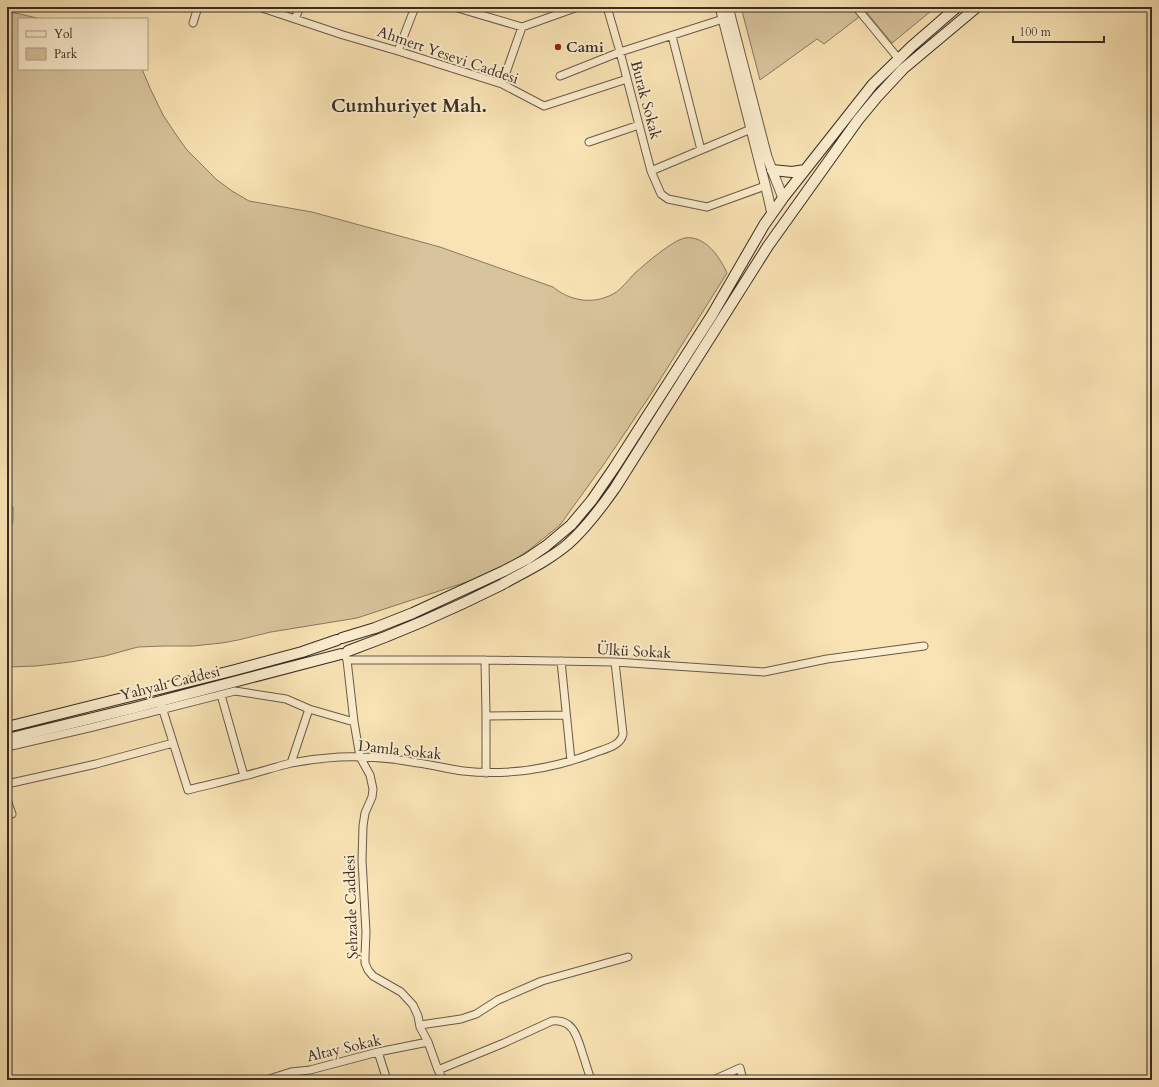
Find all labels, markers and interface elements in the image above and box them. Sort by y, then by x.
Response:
legend [18,18,148,70]
scale bar [1013,18,1104,44]
street label: Ahmert Yesevi Caddesi [375,21,521,89]
text: 100 m [1019,24,1052,40]
text: Yol [54,26,73,42]
place label: Cami [566,37,604,57]
marker: Cami [553,42,563,52]
text: Park [54,46,78,62]
street label: Burak Sokak [626,58,666,142]
district label: Cumhuriyet Mah. [331,93,487,119]
street label: Ülkü Sokak [596,639,672,663]
street label: Yahyalı Caddesi [118,661,222,705]
street label: Damla Sokak [357,736,443,764]
street label: Şehzade Caddesi [339,854,363,960]
street label: Altay Sokak [305,1030,383,1066]

